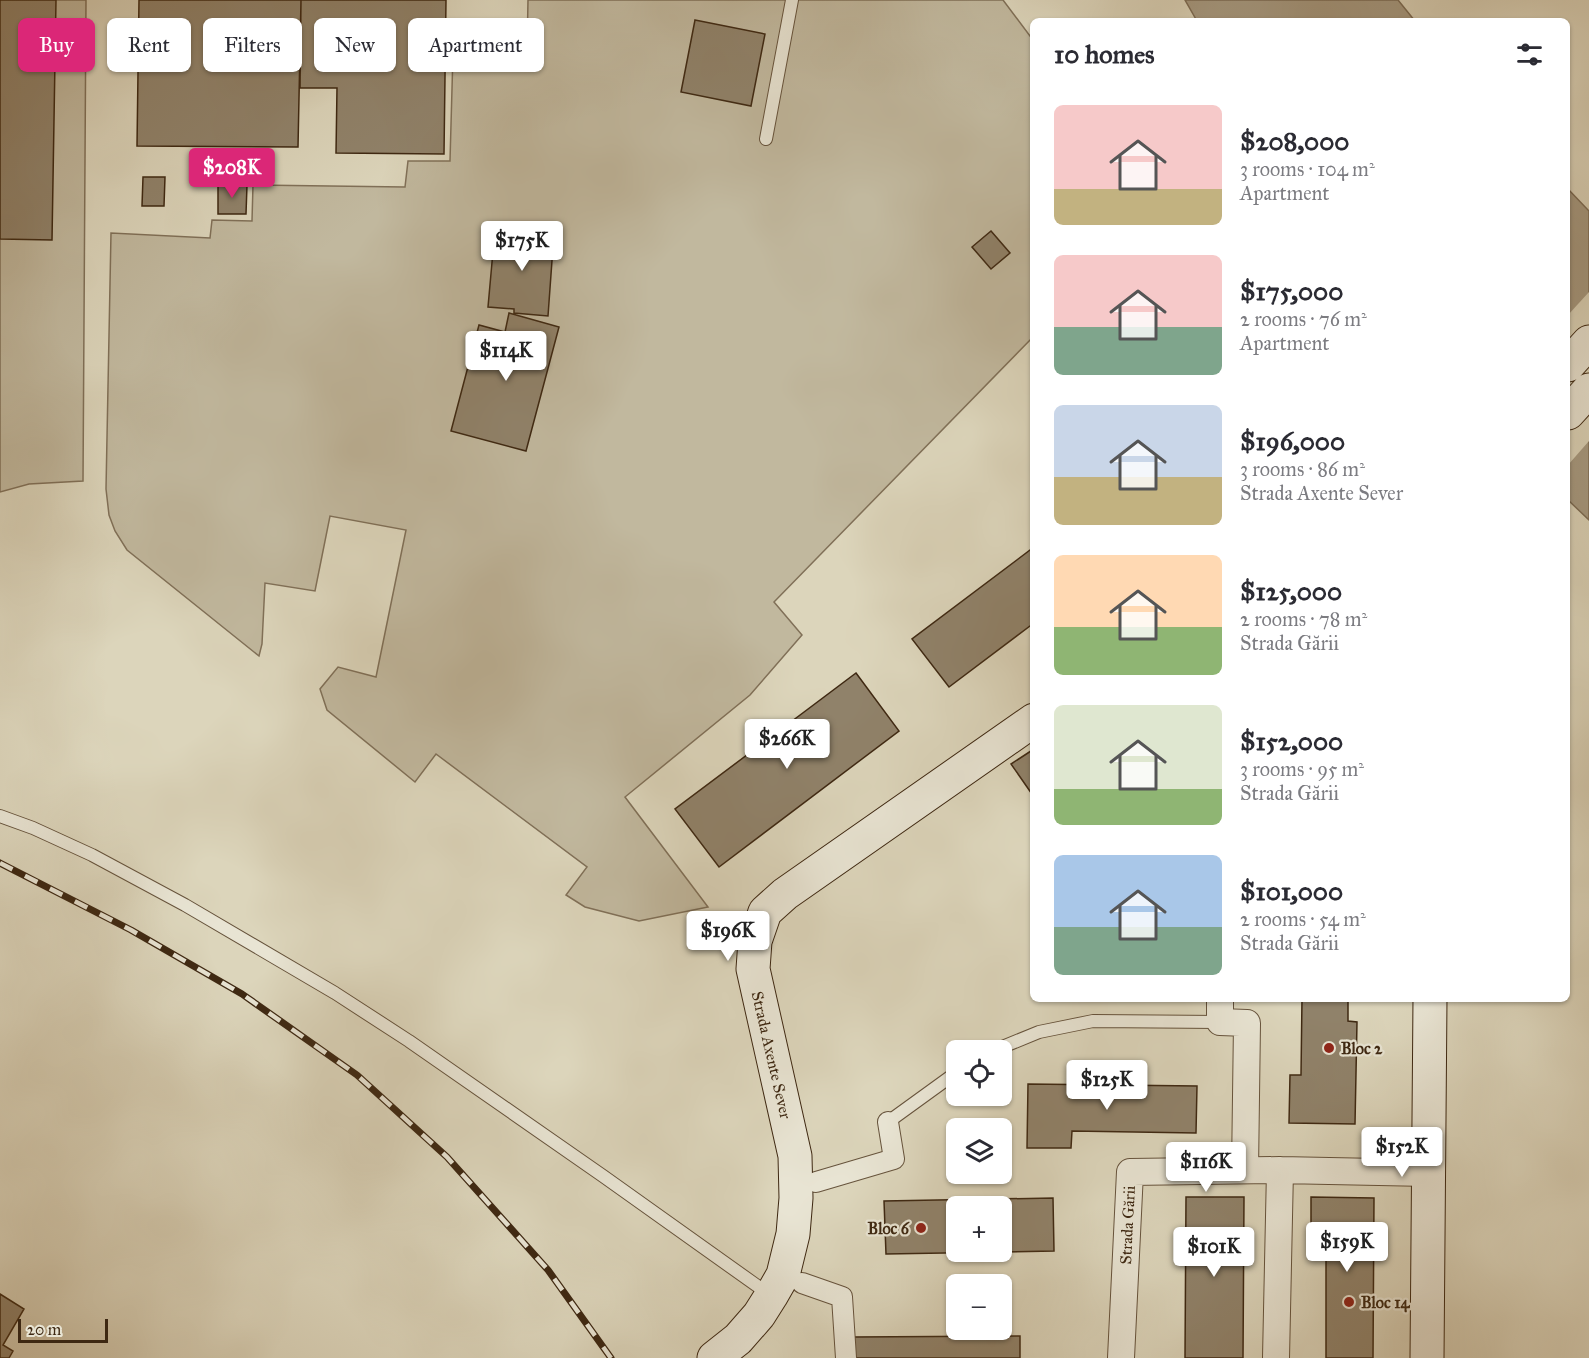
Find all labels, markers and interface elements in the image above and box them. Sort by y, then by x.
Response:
chip: Buy [18,18,95,72]
chip: Rent [107,18,191,72]
chip: Filters [203,18,302,72]
chip: New [314,18,396,72]
chip: Apartment [408,18,544,72]
text: 10 homes [1054,38,1155,70]
icon: filters [1513,38,1546,71]
text: $208,000 [1240,125,1350,157]
icon: home [1102,129,1174,201]
pin: $208K [190,148,274,199]
text: $208K [203,155,261,179]
text: 3 rooms · 104 m² [1240,157,1375,181]
text: Apartment [1240,181,1329,205]
pin: $175K [480,221,564,272]
text: $175K [495,228,549,252]
text: $175,000 [1240,275,1343,307]
icon: home [1102,279,1174,351]
text: 2 rooms · 76 m² [1240,307,1367,331]
pin: $114K [464,331,548,382]
text: Apartment [1240,331,1329,355]
text: $114K [479,338,533,362]
text: $196,000 [1240,425,1345,457]
icon: home [1102,429,1174,501]
text: 3 rooms · 86 m² [1240,457,1365,481]
text: Strada Axente Sever [1240,481,1403,505]
text: $125,000 [1240,575,1342,607]
icon: home [1102,579,1174,651]
text: 2 rooms · 78 m² [1240,607,1367,631]
text: Strada Gării [1240,631,1339,655]
pin: $266K [745,719,829,770]
text: $152,000 [1240,725,1343,757]
text: $266K [759,726,815,750]
icon: home [1102,729,1174,801]
text: 3 rooms · 95 m² [1240,757,1364,781]
text: Strada Gării [1240,781,1339,805]
text: $101,000 [1240,875,1343,907]
icon: home [1102,879,1174,951]
text: 2 rooms · 54 m² [1240,907,1366,931]
pin: $196K [686,911,770,962]
text: $196K [701,918,755,942]
text: Strada Gării [1240,931,1339,955]
street label: Strada Axente Sever [748,989,795,1121]
place label: Bloc 2 [1341,1039,1383,1058]
map controls [946,1040,1012,1340]
button: locate [946,1040,1012,1106]
marker: Bloc 2 [1322,1041,1336,1055]
pin: $125K [1065,1060,1149,1111]
text: $125K [1080,1067,1134,1091]
button: layers [946,1118,1012,1184]
pin: $152K [1360,1127,1444,1178]
text: $152K [1375,1134,1429,1158]
pin: $116K [1164,1142,1248,1193]
text: $116K [1180,1149,1232,1173]
street label: Strada Gării [1116,1184,1139,1265]
button: + [946,1196,1012,1262]
place label: Bloc 6 [868,1219,910,1238]
marker: Bloc 6 [914,1221,928,1235]
pin: $159K [1305,1222,1389,1273]
pin: $101K [1172,1227,1256,1278]
text: $159K [1320,1229,1374,1253]
text: $101K [1187,1234,1241,1258]
button: − [946,1274,1012,1340]
place label: Bloc 14 [1361,1293,1411,1313]
marker: Bloc 14 [1342,1295,1356,1309]
scale bar [18,1316,108,1344]
text: 20 m [27,1320,61,1339]

